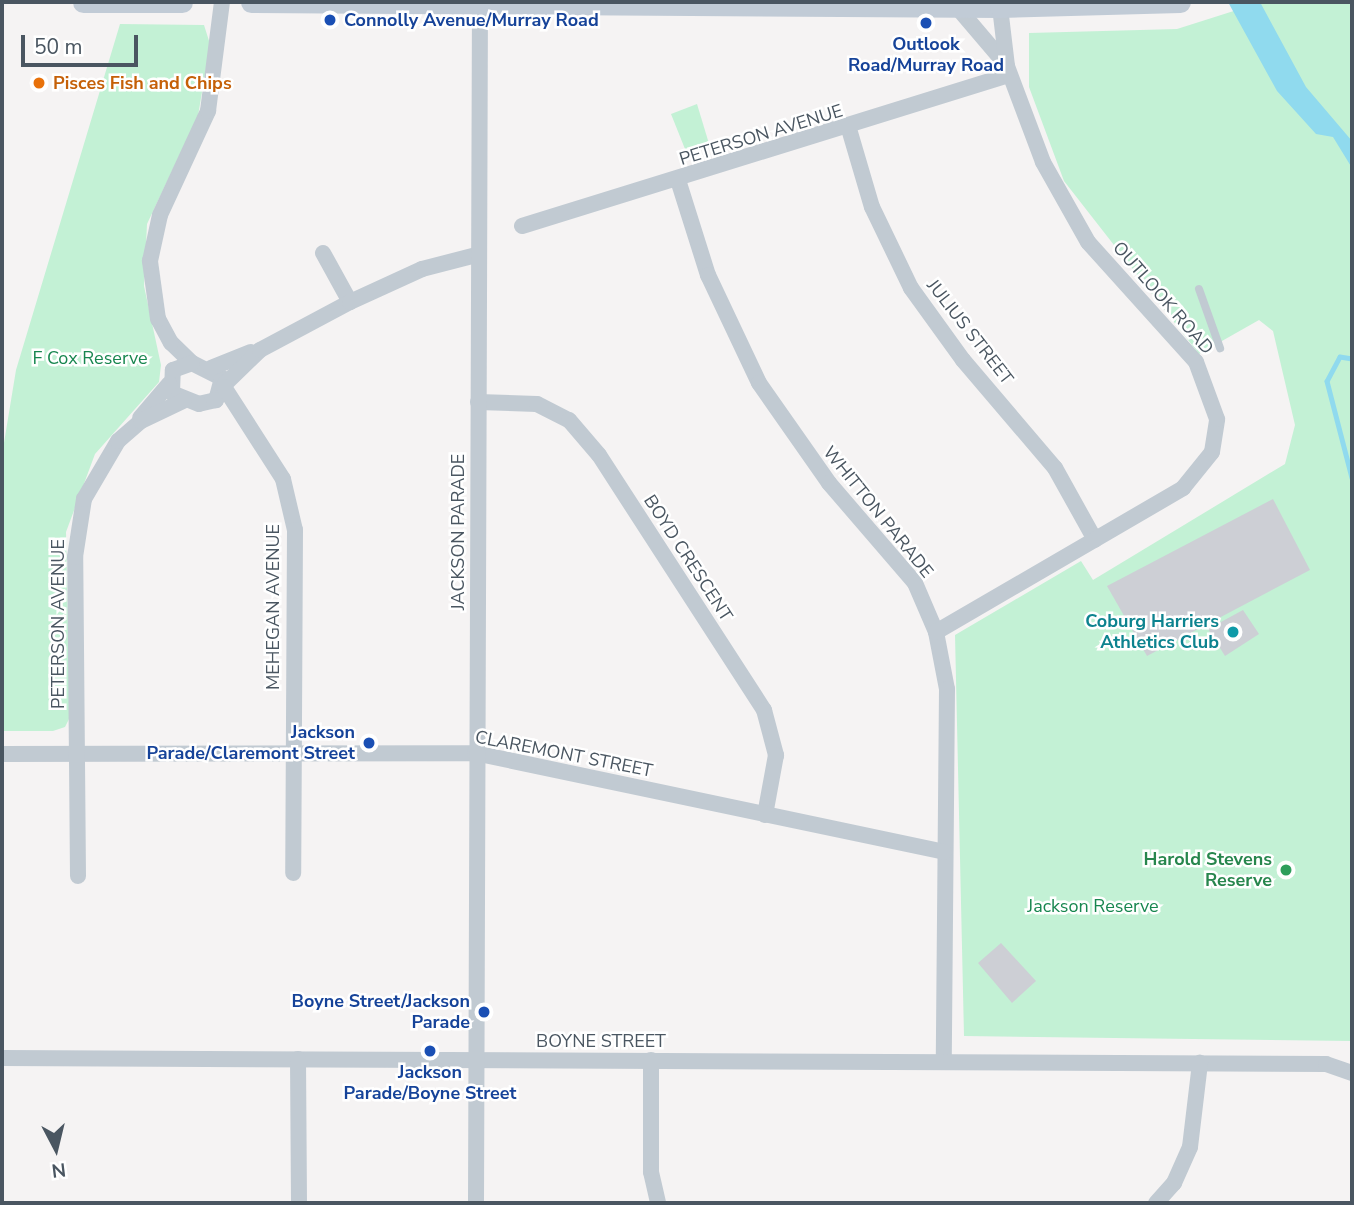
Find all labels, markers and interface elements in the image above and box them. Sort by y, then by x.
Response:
place label: Connolly Avenue/Murray Road [344,9,599,31]
marker: Connolly Avenue/Murray Road [322,12,338,28]
marker: Outlook Road/Murray Road [918,15,934,31]
scale bar [24,21,142,65]
text: 50 m [34,33,83,61]
place label: Outlook Road/Murray Road [848,34,1004,76]
place label: Pisces Fish and Chips [53,72,232,94]
marker: Pisces Fish and Chips [31,75,47,91]
street label: PETERSON AVENUE [677,100,845,170]
street label: OUTLOOK ROAD [1108,237,1218,359]
street label: JULIUS STREET [922,275,1018,389]
park label: F Cox Reserve [32,347,148,369]
street label: WHITTON PARADE [818,442,938,582]
street label: JACKSON PARADE [447,454,469,610]
street label: BOYD CRESCENT [639,491,737,625]
street label: MEHEGAN AVENUE [262,524,284,690]
street label: PETERSON AVENUE [47,539,69,709]
place label: Coburg Harriers Athletics Club [1085,611,1219,654]
marker: Coburg Harriers Athletics Club [1225,624,1241,640]
place label: Jackson Parade/Claremont Street [146,722,355,764]
street label: CLAREMONT STREET [473,726,655,782]
marker: Jackson Parade/Claremont Street [361,735,377,751]
place label: Harold Stevens Reserve [1144,849,1272,892]
marker: Harold Stevens Reserve [1278,862,1294,878]
park label: Jackson Reserve [1027,895,1159,917]
place label: Boyne Street/Jackson Parade [292,991,470,1034]
marker: Boyne Street/Jackson Parade [476,1004,492,1020]
street label: BOYNE STREET [536,1030,666,1052]
marker: Jackson Parade/Boyne Street [422,1043,438,1059]
place label: Jackson Parade/Boyne Street [344,1062,516,1104]
north arrow [21,1114,91,1184]
text: N [50,1156,67,1184]

